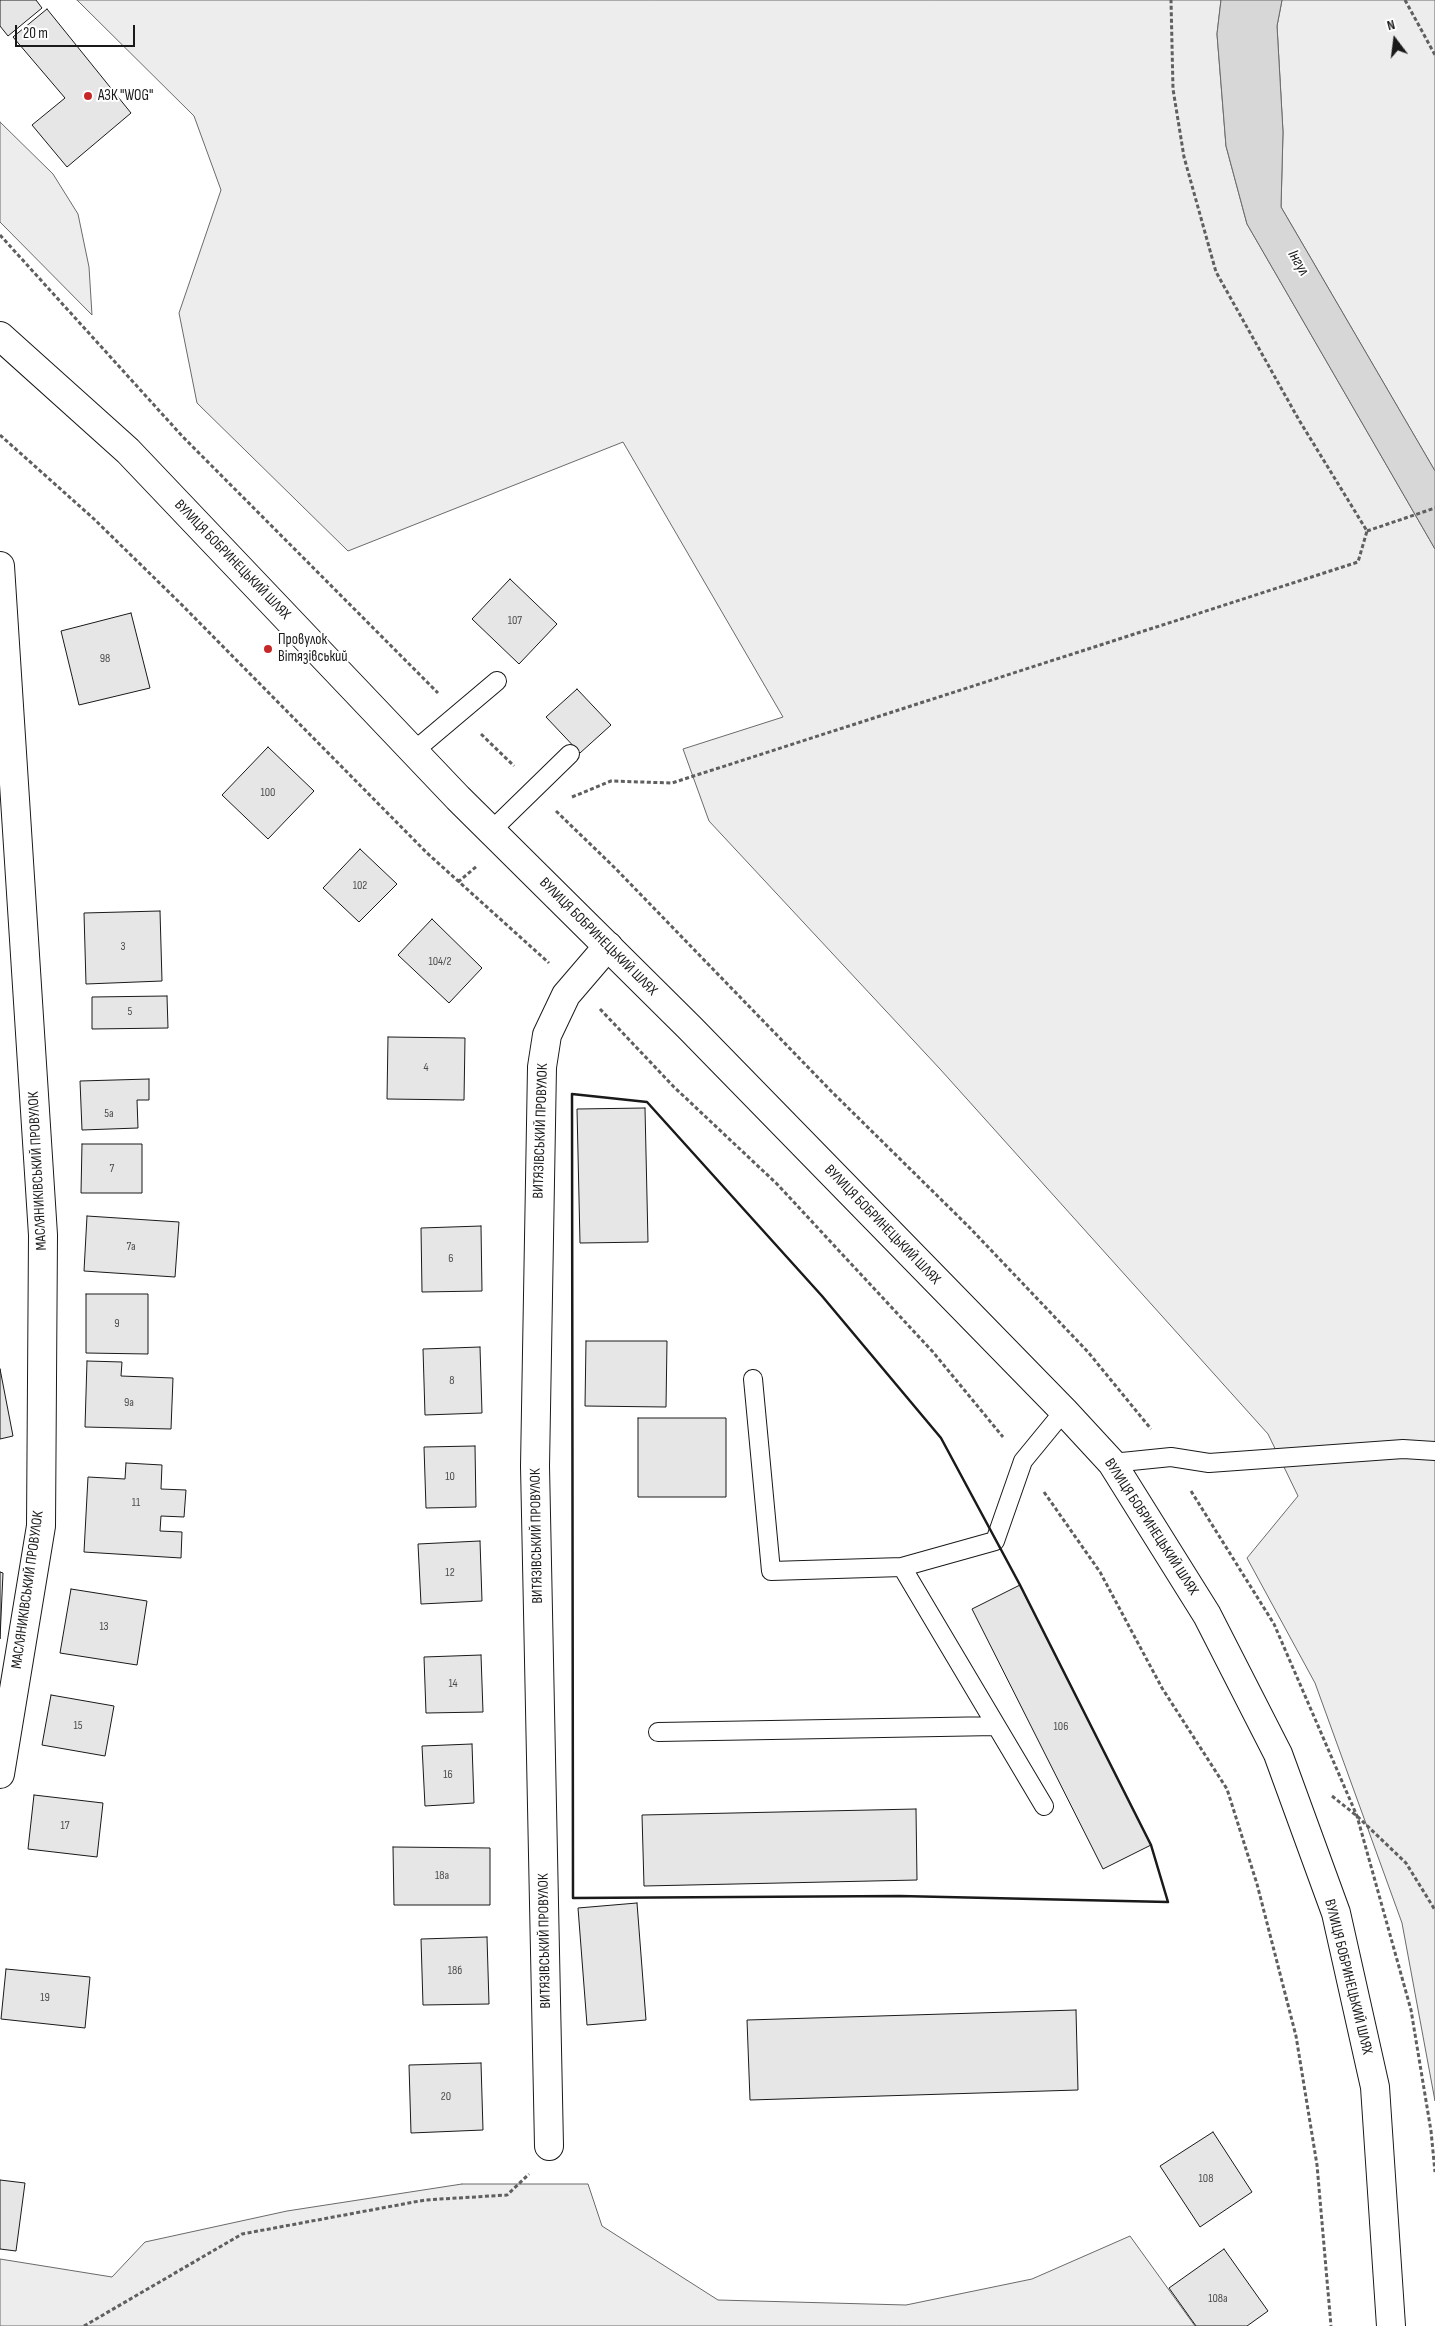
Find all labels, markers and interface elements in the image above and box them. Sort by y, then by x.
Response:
scale bar [18,15,138,47]
north arrow [1370,15,1420,65]
text: N [1385,16,1397,34]
text: 20 m [23,24,48,43]
place label: АЗК "WOG" [98,87,153,105]
marker: АЗК "WOG" [82,90,94,102]
water label: Інгул [1283,247,1313,279]
street label: ВУЛИЦЯ БОБРИНЕЦЬКИЙ ШЛЯХ [170,496,294,624]
house number: 107 [508,614,522,628]
place label: Провулок Вітязівський [278,631,348,666]
marker: Провулок Вітязівський [262,643,274,655]
house number: 98 [100,652,110,666]
house number: 100 [261,786,275,800]
street label: ВУЛИЦЯ БОБРИНЕЦЬКИЙ ШЛЯХ [535,874,661,1000]
house number: 102 [353,879,367,893]
house number: 3 [120,940,126,954]
house number: 104/2 [428,955,452,969]
house number: 5 [128,1005,132,1019]
house number: 4 [423,1061,429,1075]
street label: ВИТЯЗІВСЬКИЙ ПРОВУЛОК [530,1063,552,1199]
street label: МАСЛЯНИКІВСЬКИЙ ПРОВУЛОК [25,1091,51,1251]
house number: 5а [104,1107,114,1121]
street label: ВУЛИЦЯ БОБРИНЕЦЬКИЙ ШЛЯХ [820,1161,944,1289]
house number: 7 [110,1162,114,1176]
house number: 7а [126,1240,136,1254]
house number: 6 [448,1252,454,1266]
house number: 9 [114,1317,120,1331]
house number: 8 [449,1374,455,1388]
house number: 9а [124,1396,134,1410]
street label: ВУЛИЦЯ БОБРИНЕЦЬКИЙ ШЛЯХ [1100,1455,1202,1599]
street label: ВИТЯЗІВСЬКИЙ ПРОВУЛОК [527,1468,547,1604]
house number: 10 [445,1470,455,1484]
house number: 11 [132,1496,140,1510]
street label: МАСЛЯНИКІВСЬКИЙ ПРОВУЛОК [8,1510,48,1670]
house number: 12 [445,1566,455,1580]
house number: 13 [99,1620,109,1634]
house number: 14 [448,1677,458,1691]
house number: 15 [73,1719,83,1733]
house number: 106 [1054,1720,1068,1734]
house number: 16 [443,1768,453,1782]
house number: 17 [61,1819,69,1833]
house number: 18а [435,1869,449,1883]
street label: ВИТЯЗІВСЬКИЙ ПРОВУЛОК [535,1873,555,2009]
street label: ВУЛИЦЯ БОБРИНЕЦЬКИЙ ШЛЯХ [1320,1898,1376,2056]
house number: 18б [448,1964,462,1978]
house number: 19 [40,1991,50,2005]
house number: 20 [441,2090,451,2104]
house number: 108 [1199,2172,1213,2186]
house number: 108а [1208,2292,1228,2306]

